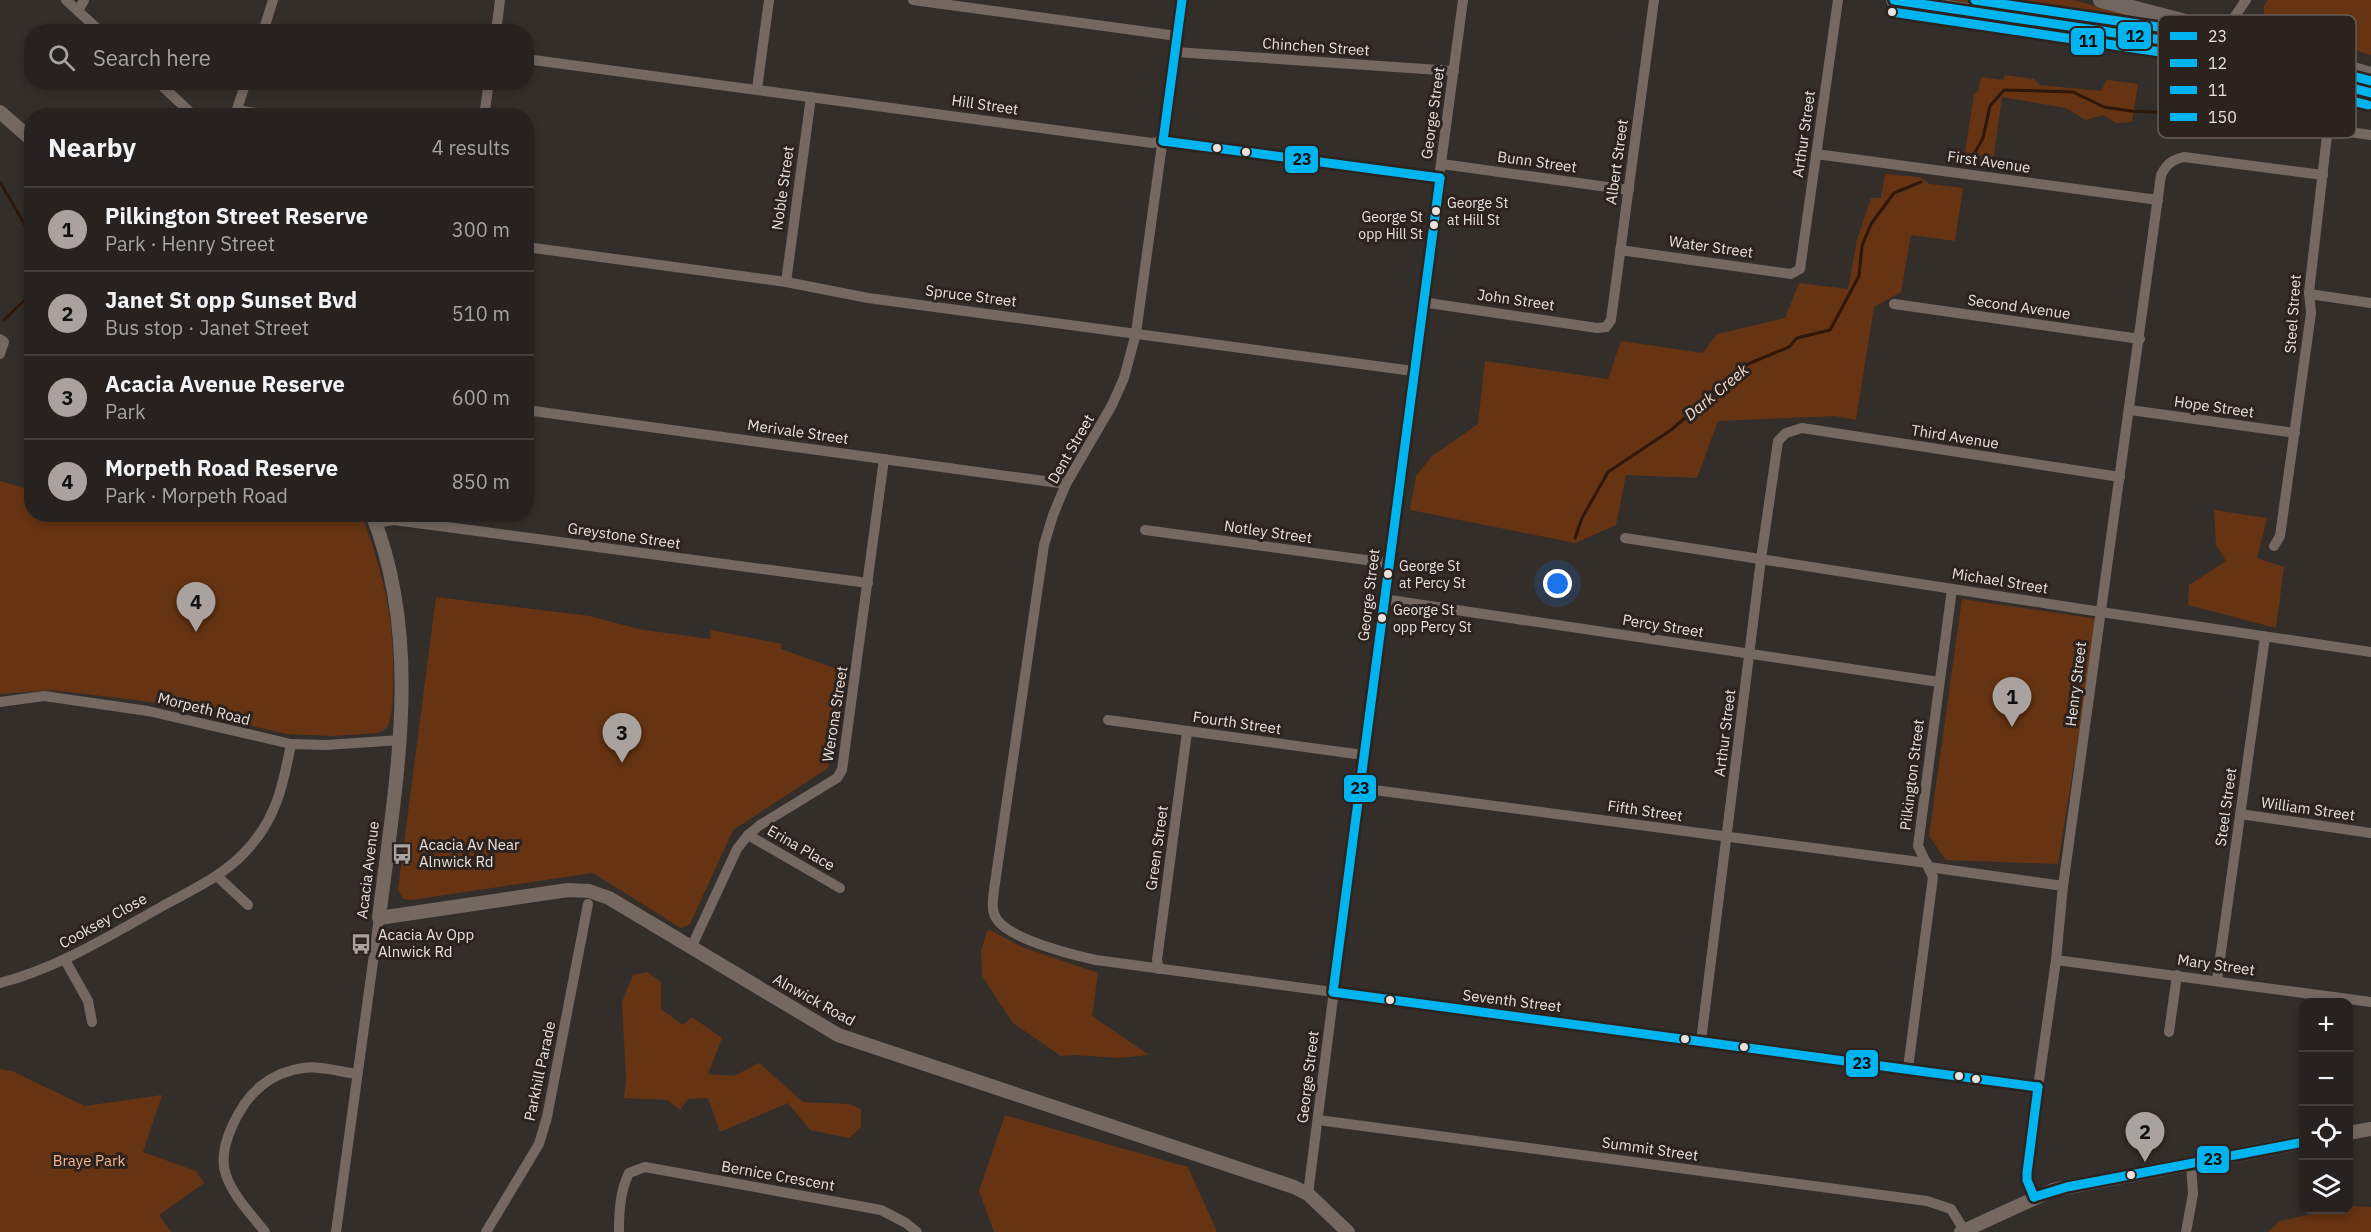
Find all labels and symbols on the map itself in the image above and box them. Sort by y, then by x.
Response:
unlabelled marker [1886,6,1898,18]
legend [2158,15,2356,138]
line badge: 12 [2117,21,2152,50]
text: 12 [2125,26,2145,46]
text: 23 [2208,26,2227,46]
line badge: 11 [2070,27,2105,56]
text: 11 [2078,31,2098,51]
street label: Chinchen Street [1262,33,1370,60]
text: 12 [2208,53,2227,73]
street label: George Street [1417,66,1448,160]
text: 11 [2208,80,2227,100]
street label: Arthur Street [1788,89,1819,179]
street label: Hill Street [951,90,1020,119]
text: 150 [2208,107,2237,127]
street label: Albert Street [1601,118,1632,206]
unlabelled marker [1211,142,1223,154]
street label: Noble Street [767,145,798,231]
line badge: 23 [1284,145,1319,174]
unlabelled marker [1240,146,1252,158]
street label: First Avenue [1946,146,2032,177]
street label: Bunn Street [1496,147,1578,176]
text: 23 [1292,149,1312,169]
place label: George St at Hill St [1447,194,1509,229]
marker: George St at Hill St [1430,205,1442,217]
place label: George St opp Hill St [1358,208,1423,243]
marker: George St opp Hill St [1428,219,1440,231]
street label: Water Street [1668,231,1754,262]
street label: Steel Street [2280,274,2305,354]
street label: Spruce Street [924,280,1018,311]
street label: John Street [1476,285,1556,314]
street label: Second Avenue [1966,290,2072,323]
water label: Dark Creek [1680,359,1753,425]
street label: Hope Street [2173,391,2255,422]
street label: Dent Street [1043,411,1098,487]
street label: Merivale Street [746,415,850,448]
street label: Third Avenue [1910,420,2000,453]
street label: Notley Street [1223,516,1313,547]
street label: Greystone Street [566,518,682,553]
street label: George Street [1353,548,1384,642]
place label: George St at Percy St [1399,557,1466,592]
street label: Michael Street [1951,564,2049,597]
marker: George St at Percy St [1382,568,1394,580]
your location [1543,569,1572,598]
pin: 4 [176,582,216,632]
place label: George St opp Percy St [1393,601,1472,636]
street label: Percy Street [1621,610,1705,641]
marker: George St opp Percy St [1376,612,1388,624]
street label: Henry Street [2061,641,2090,727]
street label: Werona Street [818,665,851,763]
pin: 1 [1992,678,2032,727]
street label: Morpeth Road [156,688,252,729]
street label: Arthur Street [1710,688,1739,778]
street label: Fourth Street [1192,707,1282,738]
pin: 3 [602,714,642,763]
street label: Pilkington Street [1895,718,1928,832]
street label: Steel Street [2211,766,2240,847]
line badge: 23 [1343,774,1377,803]
text: 23 [1350,778,1370,798]
street label: William Street [2260,793,2356,825]
street label: Fifth Street [1606,796,1684,825]
street label: Green Street [1141,804,1172,892]
street label: Acacia Avenue [352,820,383,920]
street label: Erina Place [764,821,838,875]
place label: Acacia Av Near Alnwick Rd [419,835,520,871]
bus stop icon: Acacia Av Near Alnwick Rd [390,842,414,866]
street label: Cooksey Close [55,889,150,953]
place label: Acacia Av Opp Alnwick Rd [378,925,474,961]
bus stop icon: Acacia Av Opp Alnwick Rd [349,932,373,956]
street label: Mary Street [2176,950,2256,979]
street label: Alnwick Road [770,969,859,1030]
street label: Seventh Street [1462,985,1563,1016]
unlabelled marker [1384,994,1396,1006]
street label: Parkhill Parade [520,1019,559,1123]
street label: George Street [1292,1030,1323,1124]
unlabelled marker [1679,1033,1691,1045]
unlabelled marker [1738,1041,1750,1053]
line badge: 23 [1845,1049,1879,1078]
text: 23 [1852,1053,1872,1073]
unlabelled marker [1953,1070,1965,1082]
unlabelled marker [1970,1073,1982,1085]
pin: 2 [2126,1112,2164,1162]
street label: Summit Street [1601,1132,1699,1165]
line badge: 23 [2196,1145,2230,1174]
text: 23 [2203,1149,2223,1169]
park label: Braye Park [53,1151,125,1170]
street label: Bernice Crescent [720,1156,836,1195]
unlabelled marker [2125,1169,2137,1181]

